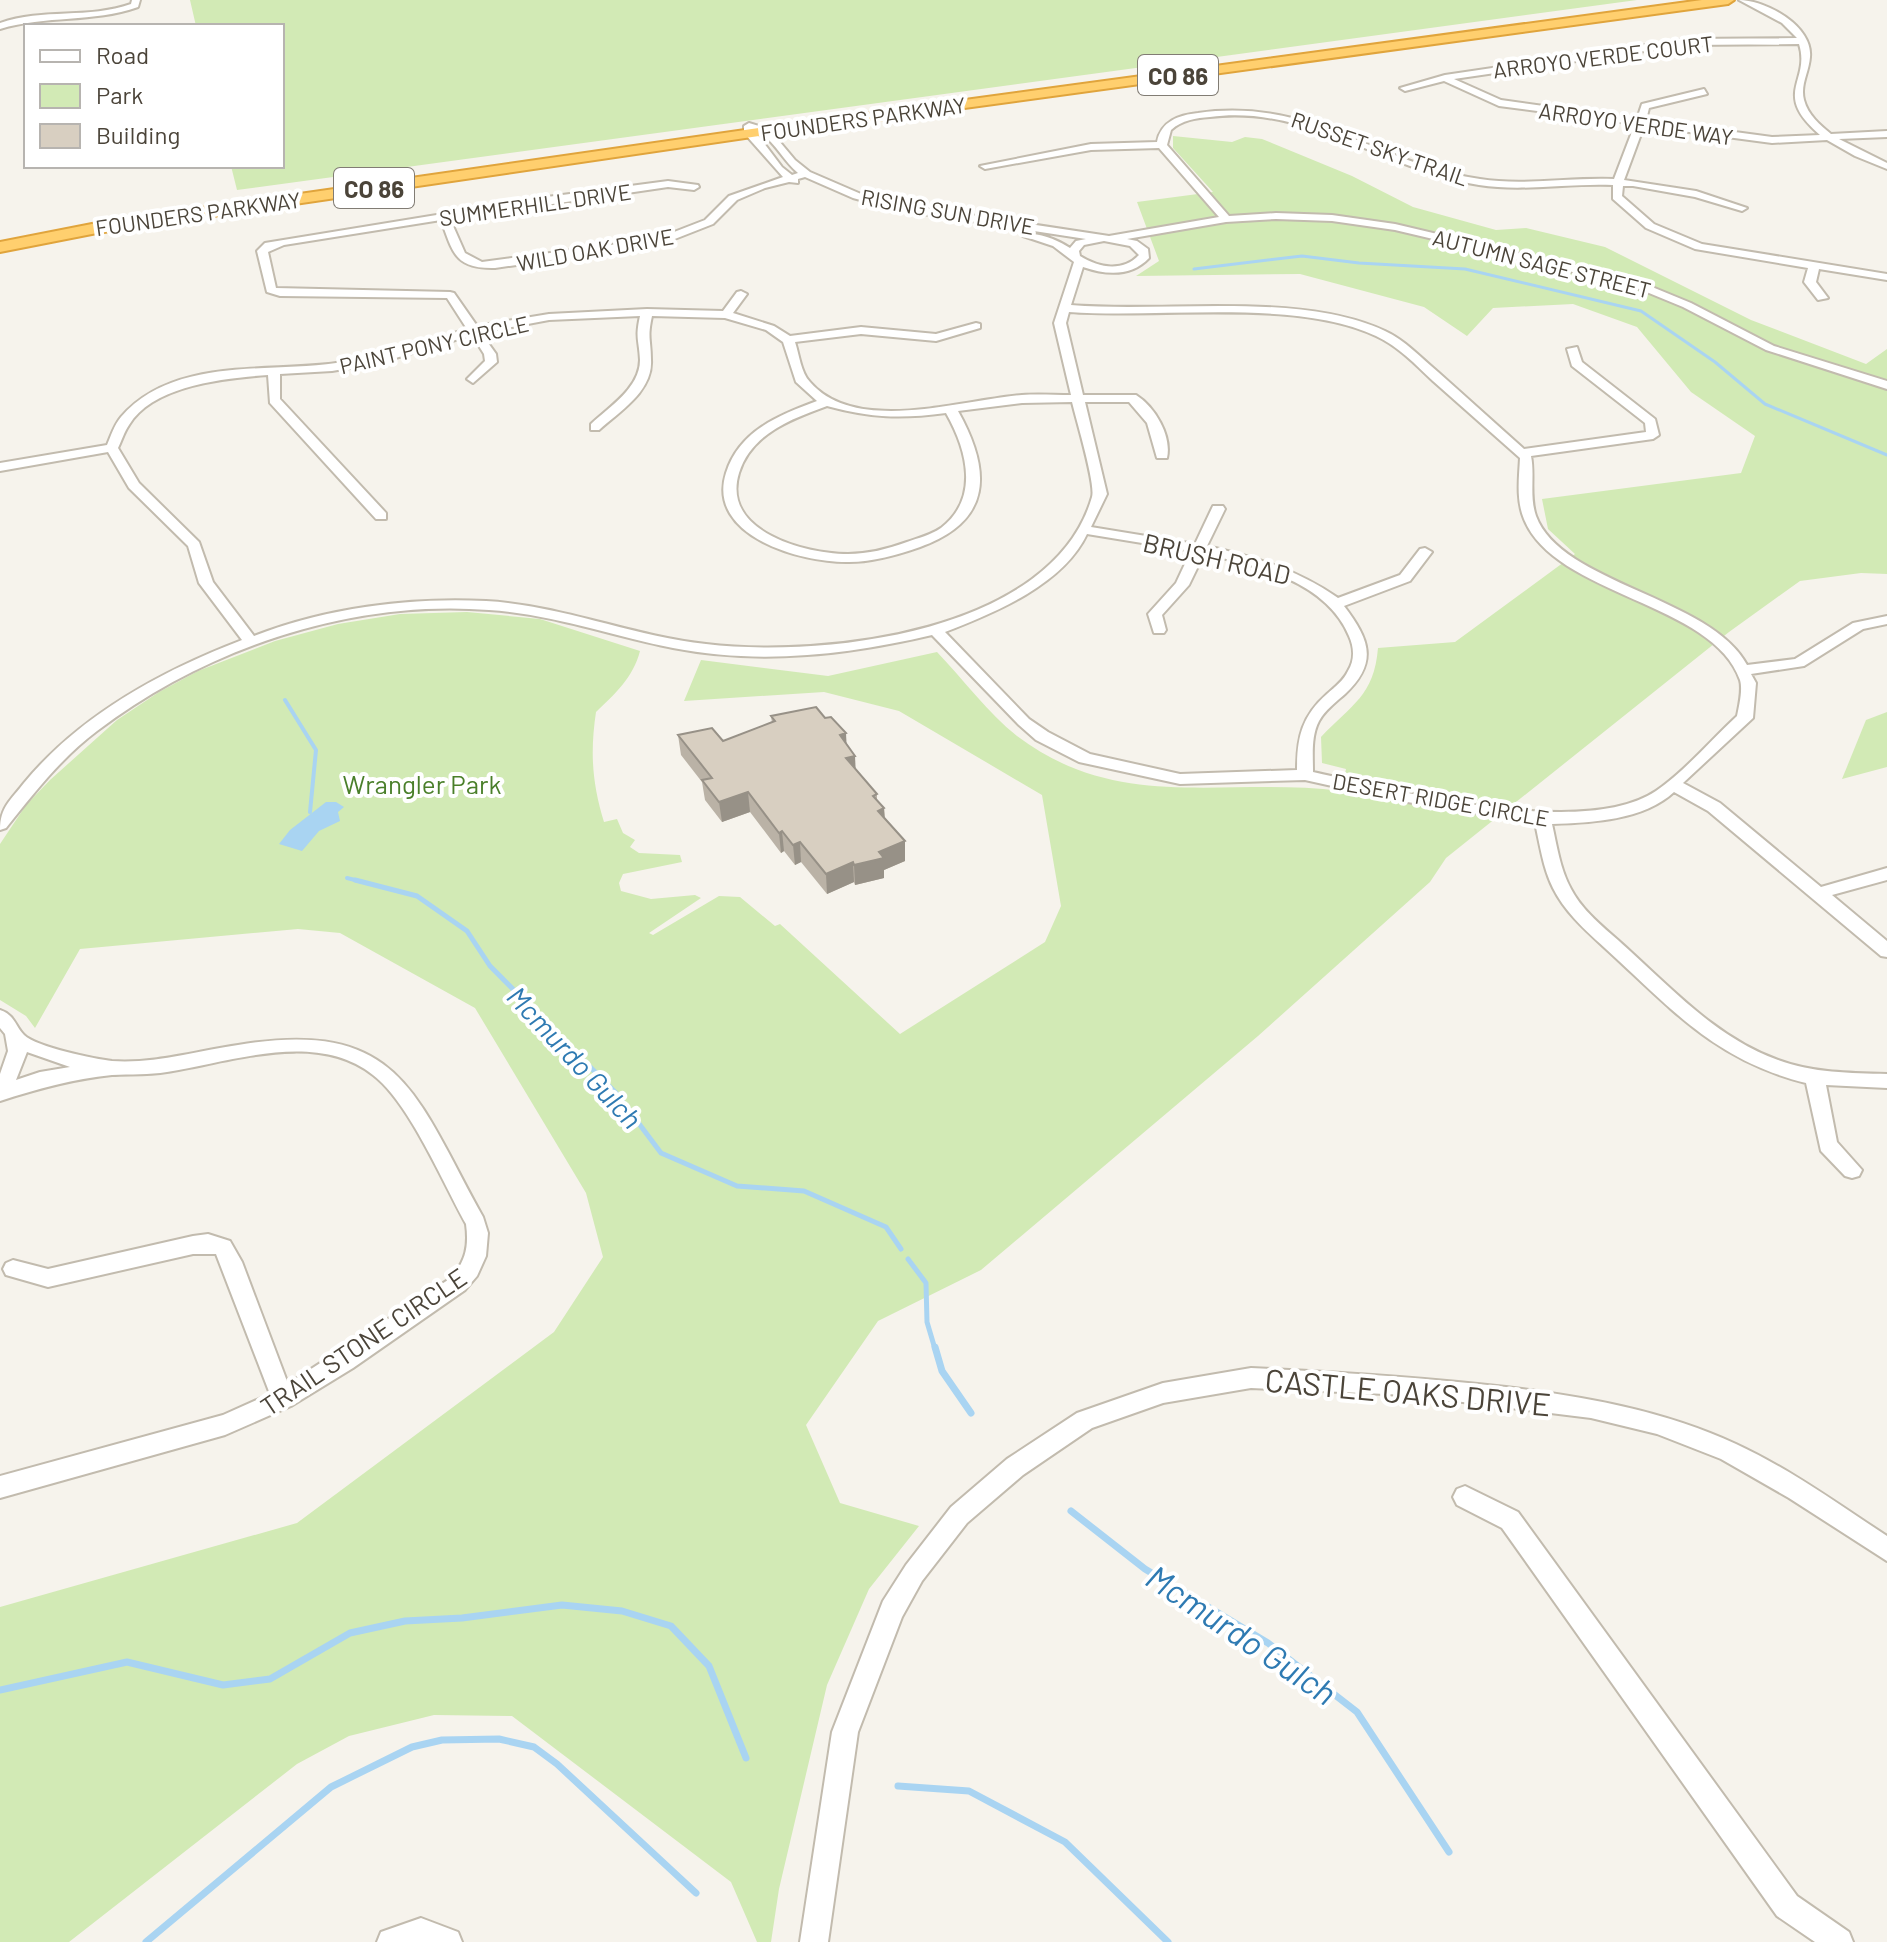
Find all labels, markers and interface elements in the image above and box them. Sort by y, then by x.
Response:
legend [24,24,284,168]
street label: ARROYO VERDE COURT [1491,30,1715,82]
text: Road [96,40,149,69]
road number: CO 86 [1138,55,1218,95]
text: Park [96,80,143,109]
street label: FOUNDERS PARKWAY [759,91,967,145]
street label: ARROYO VERDE WAY [1537,96,1735,150]
street label: RUSSET SKY TRAIL [1288,106,1472,190]
text: Building [96,120,180,149]
road number: CO 86 [334,168,414,208]
street label: SUMMERHILL DRIVE [437,178,633,230]
street label: RISING SUN DRIVE [859,183,1037,239]
street label: FOUNDERS PARKWAY [94,186,302,240]
street label: WILD OAK DRIVE [514,222,676,276]
street label: AUTUMN SAGE STREET [1430,223,1654,303]
street label: PAINT PONY CIRCLE [337,310,531,378]
street label: BRUSH ROAD [1140,526,1294,590]
street label: DESERT RIDGE CIRCLE [1331,767,1551,831]
park label: Wrangler Park [343,768,501,799]
water label: Mcmurdo Gulch [501,979,649,1135]
street label: TRAIL STONE CIRCLE [254,1261,472,1421]
street label: CASTLE OAKS DRIVE [1263,1360,1553,1422]
water label: Mcmurdo Gulch [1139,1555,1345,1713]

